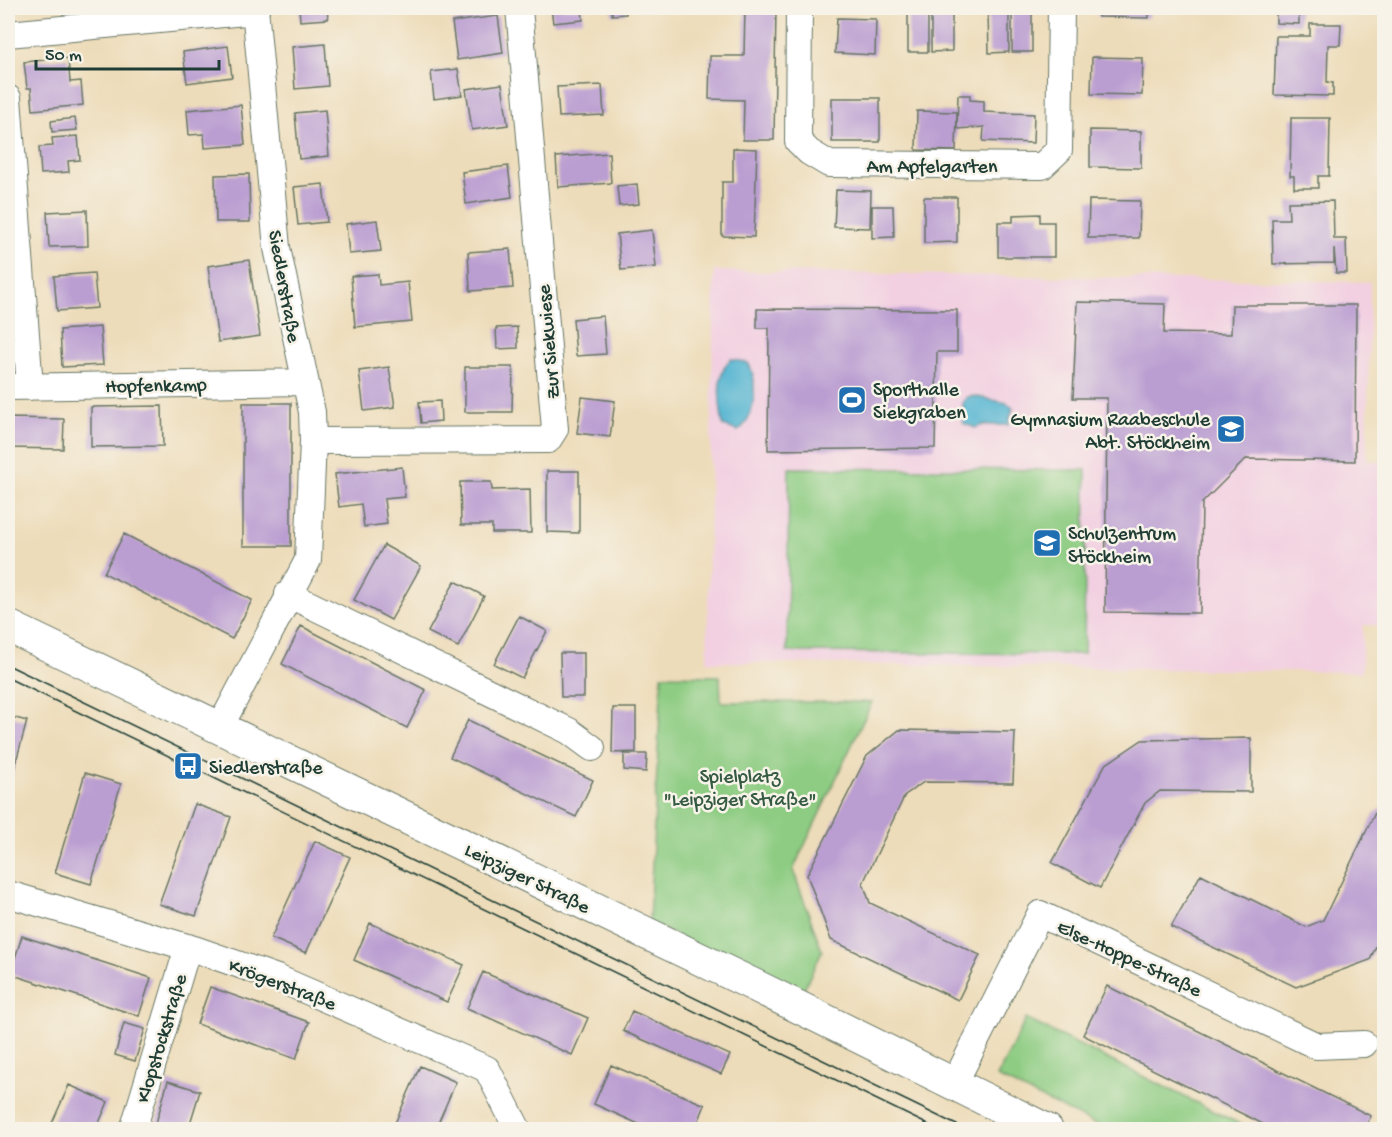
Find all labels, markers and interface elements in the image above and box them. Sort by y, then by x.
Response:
scale bar [36,33,219,71]
text: 50 m [45,46,82,67]
street label: Am Apfelgarten [867,157,998,180]
street label: Siedlerstraße [261,229,304,345]
street label: Zur Siekwiese [534,283,567,400]
street label: Hopfenkamp [105,375,207,400]
place label: Sporthalle Siekgraben [873,380,966,426]
sports icon: Sporthalle Siekgraben [836,384,868,416]
place label: Gymnasium Raabeschule Abt. Stöckheim [1010,410,1211,456]
school or university icon: Gymnasium Raabeschule Abt. Stöckheim [1215,413,1247,445]
place label: Schulzentrum Stöckheim [1068,524,1176,570]
school or university icon: Schulzentrum Stöckheim [1031,527,1063,559]
bus stop icon: Siedlerstraße [172,750,204,782]
place label: Siedlerstraße [209,758,323,781]
park label: Spielplatz "Leipziger Straße" [663,767,817,813]
street label: Leipziger Straße [460,840,594,921]
street label: Else-Hoppe-Straße [1053,917,1205,1004]
street label: Krögerstraße [225,955,339,1018]
street label: Klopstockstraße [133,971,194,1106]

